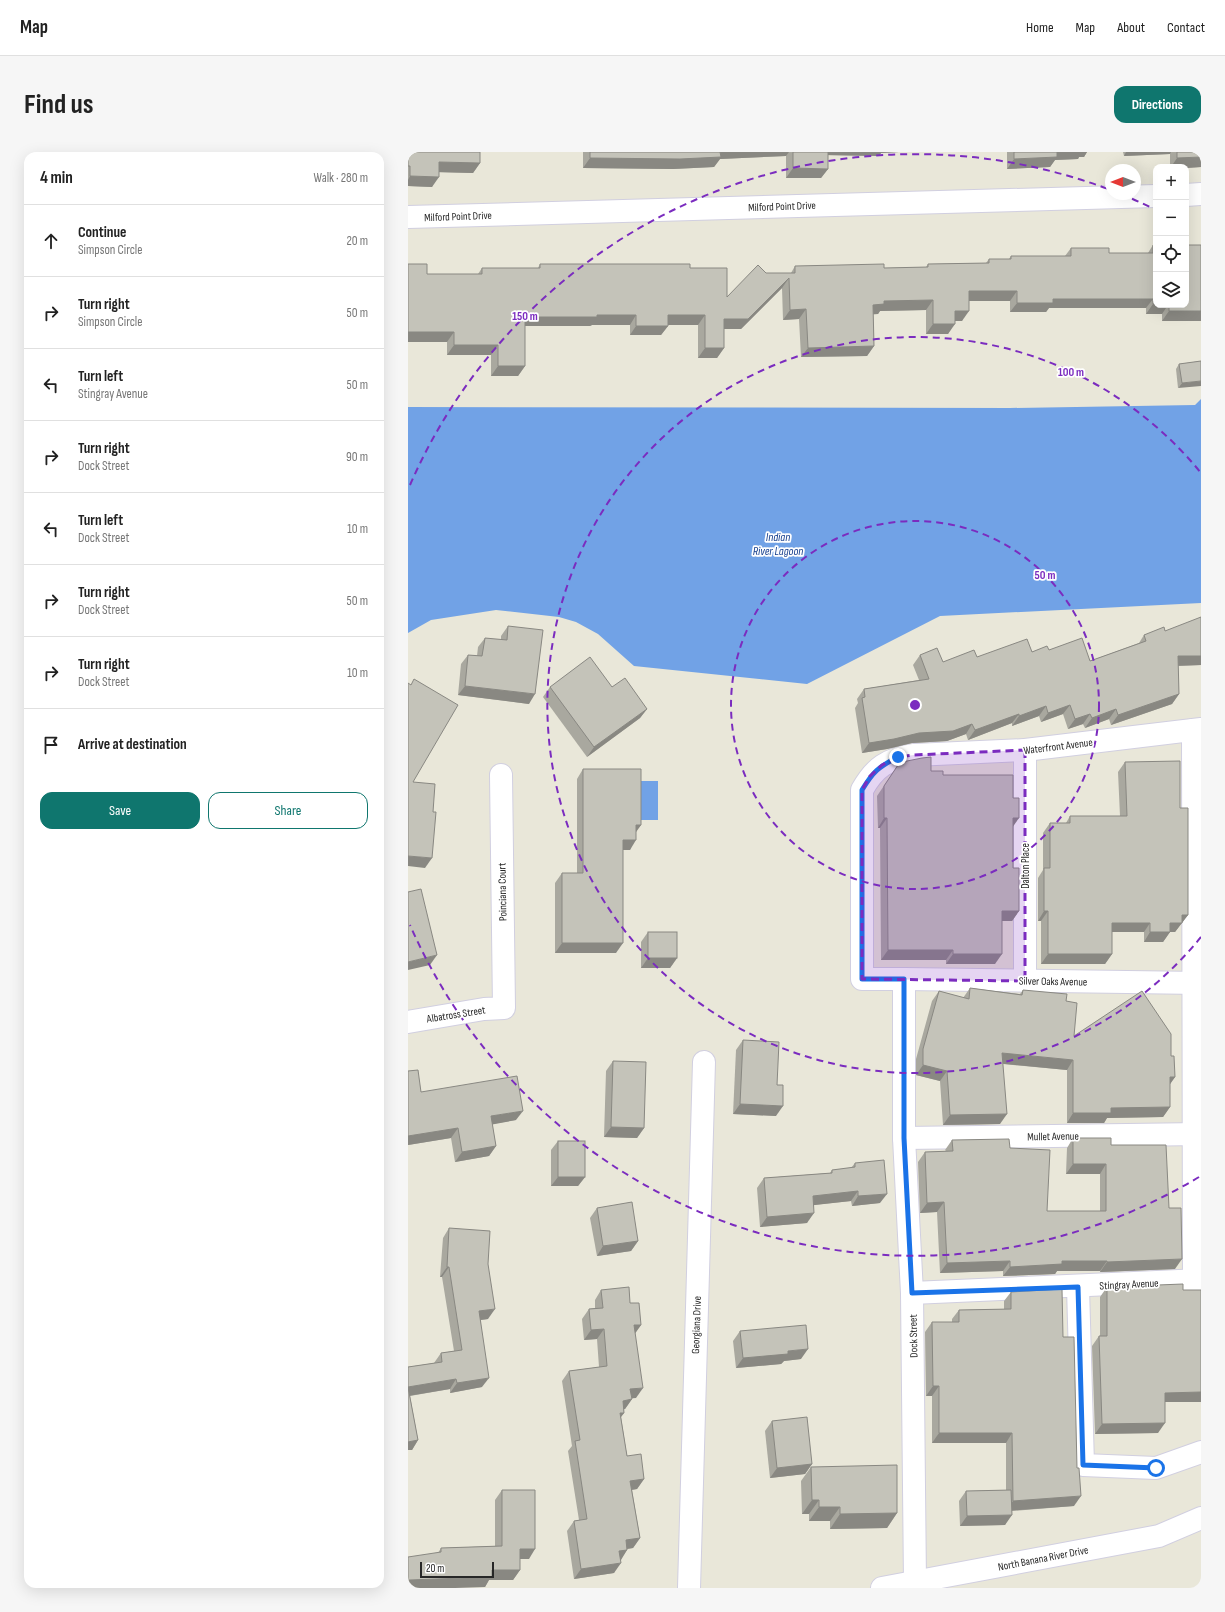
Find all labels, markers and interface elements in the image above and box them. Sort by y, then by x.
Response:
text: Map [20,16,48,39]
text: Home [1026,19,1054,36]
text: Map [1076,19,1095,36]
text: About [1117,19,1145,36]
text: Contact [1167,19,1205,36]
button: Directions [1114,86,1201,123]
text: Find us [24,88,93,121]
north arrow [1105,164,1141,200]
map controls [1153,164,1189,308]
button: + [1153,164,1189,200]
text: 4 min [40,168,73,188]
text: Walk · 280 m [314,170,368,186]
street label: Milford Point Drive [748,199,816,214]
button: − [1153,200,1189,236]
street label: Milford Point Drive [424,209,492,224]
text: Continue [78,223,127,242]
icon: ahead [40,230,62,252]
text: 20 m [346,233,368,249]
button: locate [1153,236,1189,272]
text: Simpson Circle [78,242,143,258]
button: layers [1153,272,1189,308]
text: Turn right [78,295,130,314]
icon: right [40,302,62,324]
text: 50 m [347,305,368,321]
text: 150 m [512,309,538,324]
text: Simpson Circle [78,314,143,330]
text: 100 m [1058,365,1084,380]
text: Turn left [78,367,123,386]
icon: left [40,374,62,396]
text: 50 m [347,377,368,393]
text: Stingray Avenue [78,386,148,402]
text: Turn right [78,439,130,458]
icon: right [40,446,62,468]
text: 90 m [346,449,368,465]
text: Dock Street [78,458,129,474]
text: Turn left [78,511,123,530]
icon: left [40,518,62,540]
text: 10 m [347,521,368,537]
text: Dock Street [78,530,129,546]
water label: Indian River Lagoon [753,530,803,559]
text: 50 m [1035,568,1055,583]
text: Turn right [78,583,130,602]
icon: right [40,590,62,612]
text: 50 m [347,593,368,609]
text: Dock Street [78,602,129,618]
text: Turn right [78,655,130,674]
icon: right [40,662,62,684]
text: 10 m [347,665,368,681]
text: Dock Street [78,674,129,690]
centre of rings [908,698,922,712]
icon: arrive [40,734,62,756]
text: Arrive at destination [78,735,187,754]
street label: Waterfront Avenue [1023,736,1093,757]
route end [889,748,907,766]
button: Save [40,792,200,829]
button: Share [208,792,368,829]
street label: Dalton Place [1019,843,1032,889]
street label: Poinciana Court [495,862,510,921]
street label: Silver Oaks Avenue [1019,974,1087,989]
street label: Albatross Street [425,1003,487,1026]
street label: Mullet Avenue [1027,1130,1079,1143]
street label: Stingray Avenue [1099,1276,1159,1293]
street label: Georgiana Drive [689,1296,704,1354]
street label: Dock Street [907,1313,920,1358]
route start [1147,1459,1165,1477]
street label: North Banana River Drive [997,1543,1089,1574]
scale bar [420,1560,494,1579]
text: 20 m [426,1562,444,1575]

